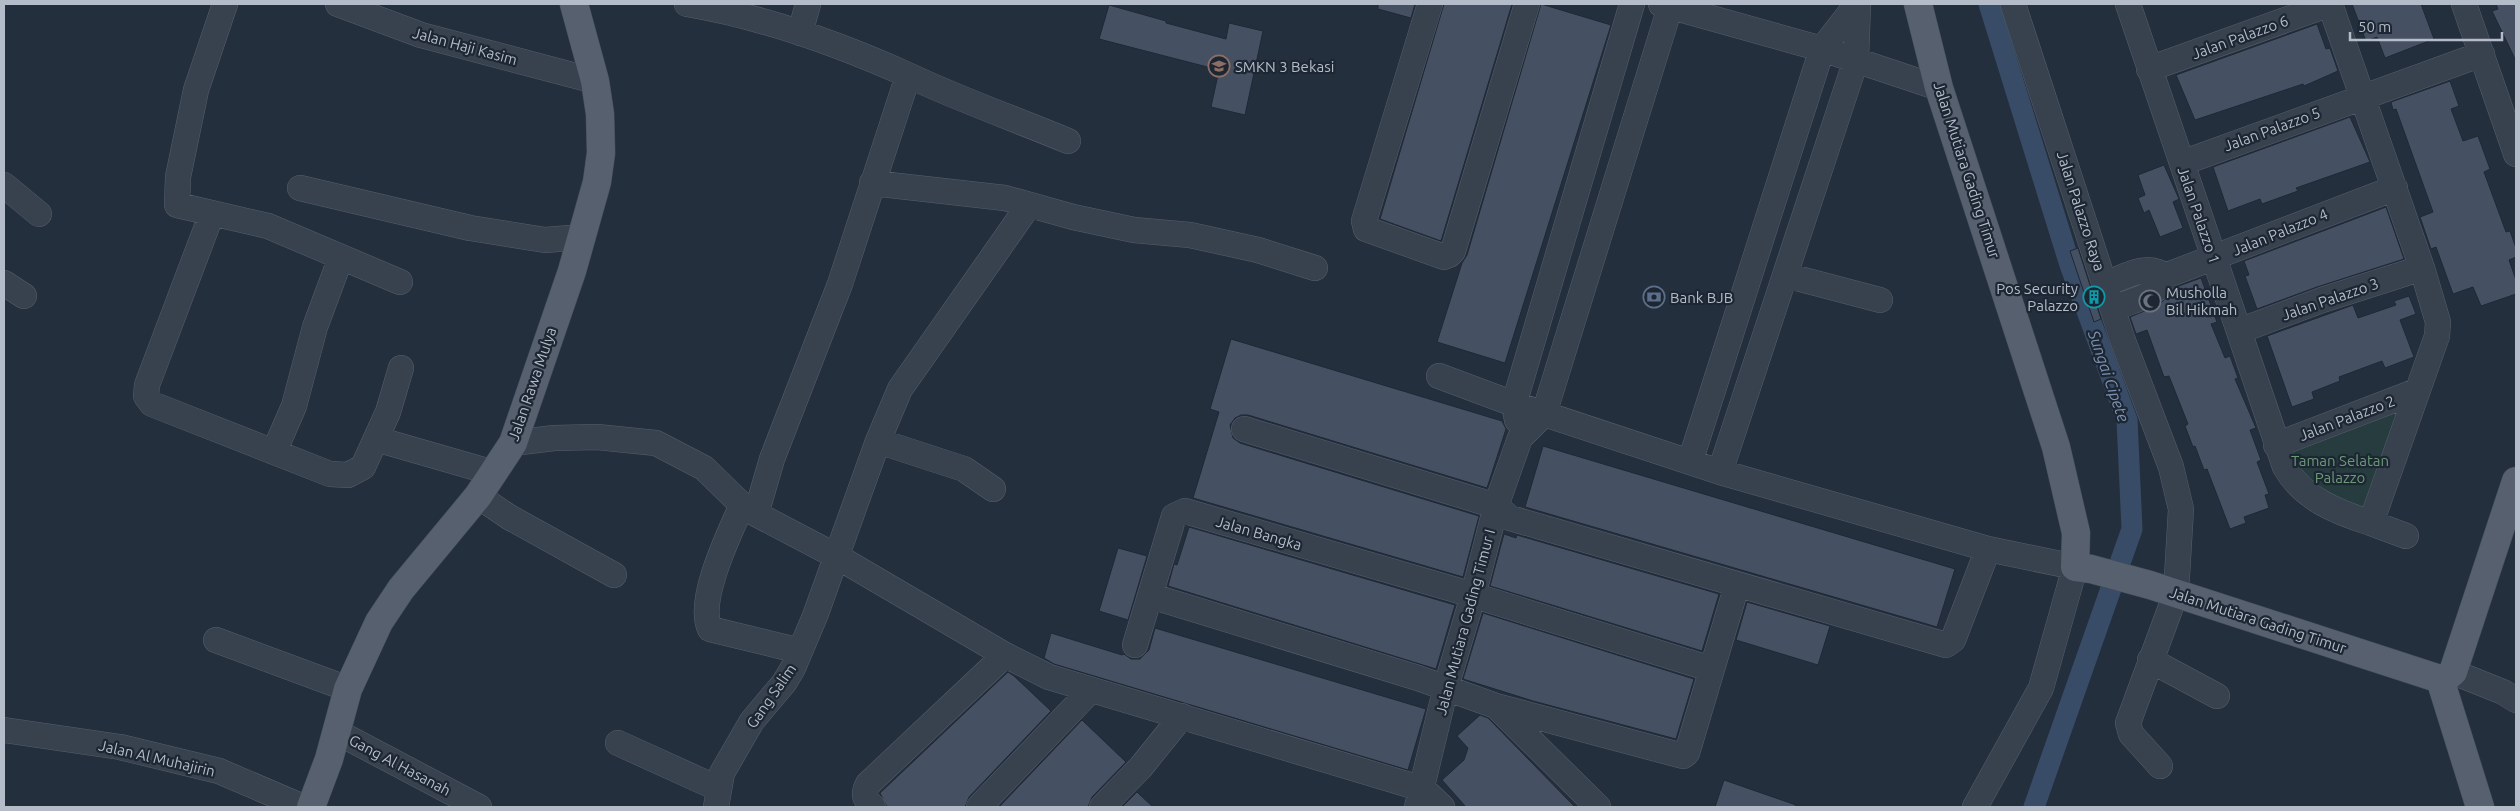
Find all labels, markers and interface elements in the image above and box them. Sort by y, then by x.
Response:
scale bar [2350,10,2502,42]
street label: Jalan Palazzo 6 [2189,12,2291,62]
text: 50 m [2358,18,2391,35]
street label: Jalan Haji Kasim [411,24,519,68]
school or university icon: SMKN 3 Bekasi [1207,54,1231,78]
place label: SMKN 3 Bekasi [1235,58,1334,75]
street label: Jalan Mutiara Gading Timur [1930,80,2004,261]
street label: Jalan Palazzo 5 [2221,104,2323,154]
street label: Jalan Palazzo Raya [2054,149,2108,273]
street label: Jalan Palazzo 1 [2174,164,2224,266]
street label: Jalan Palazzo 4 [2230,205,2330,259]
street label: Jalan Palazzo 3 [2279,274,2381,324]
place label: Pos Security Palazzo [1996,280,2078,314]
place label: Musholla Bil Hikmah [2166,284,2237,318]
bank icon: Bank BJB [1642,285,1666,309]
building icon: Pos Security Palazzo [2082,285,2106,309]
place label: Bank BJB [1670,289,1733,306]
mosque icon: Musholla Bil Hikmah [2138,289,2162,313]
street label: Jalan Rawa Mulya [505,325,559,443]
water label: Sungai Cipete [2085,327,2133,424]
street label: Jalan Palazzo 2 [2297,392,2397,444]
park label: Taman Selatan Palazzo [2291,452,2389,486]
street label: Jalan Bangka [1214,513,1304,553]
street label: Jalan Mutiara Gading Timur I [1432,527,1498,717]
street label: Jalan Mutiara Gading Timur [2168,583,2349,657]
street label: Gang Salim [743,661,799,731]
street label: Gang Al Hasanah [346,731,454,799]
street label: Jalan Al Muhajirin [97,736,217,780]

